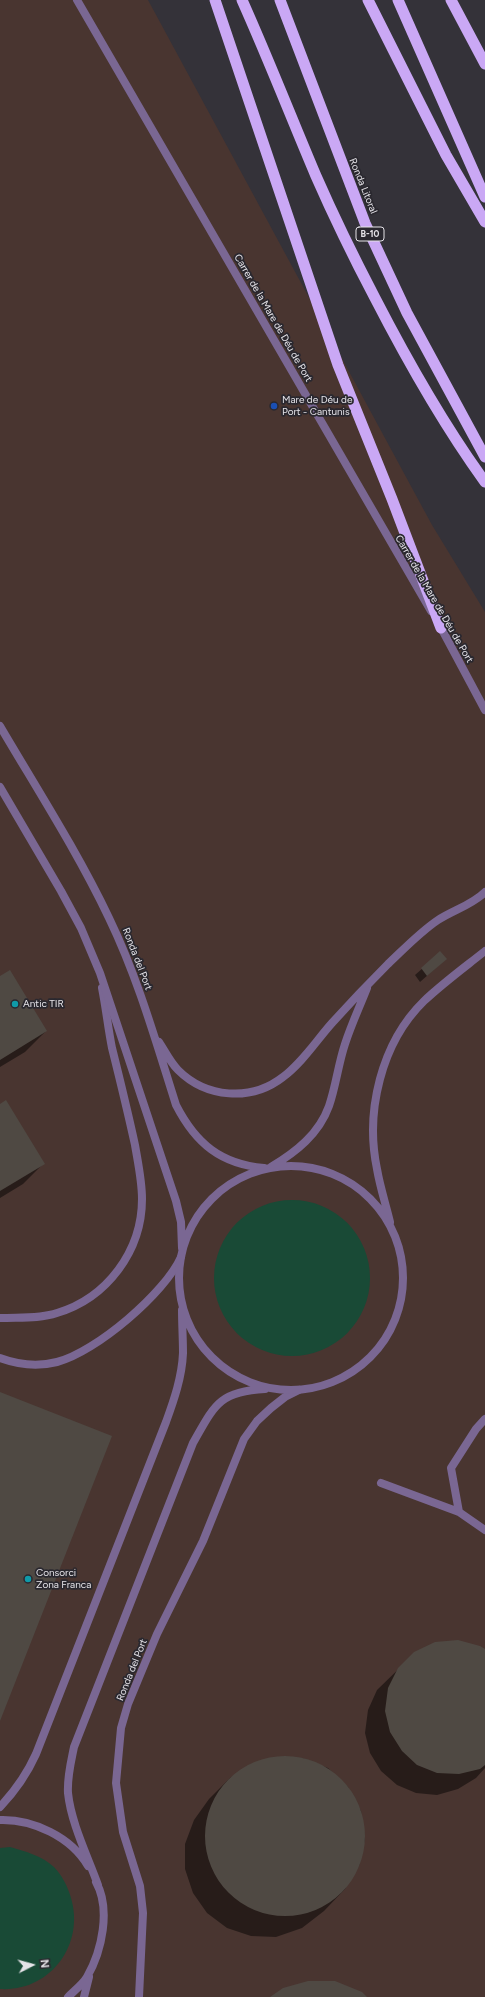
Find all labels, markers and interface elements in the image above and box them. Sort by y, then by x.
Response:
street label: Ronda Litoral [346,156,380,216]
road number: B-10 [356,227,384,241]
street label: Carrer de la Mare de Déu de Port [231,252,315,384]
place label: Mare de Déu de Port - Cantunis [282,394,352,418]
marker: Mare de Déu de Port - Cantunis [269,401,279,411]
street label: Carrer de la Mare de Déu de Port [392,533,476,665]
street label: Ronda del Port [120,926,154,992]
place label: Antic TIR [23,998,64,1010]
marker: Antic TIR [10,999,20,1009]
place label: Consorci Zona Franca [36,1567,91,1590]
marker: Consorci Zona Franca [23,1574,33,1584]
street label: Ronda del Port [114,1637,150,1703]
north arrow [12,1945,52,1985]
text: N [38,1959,51,1969]

